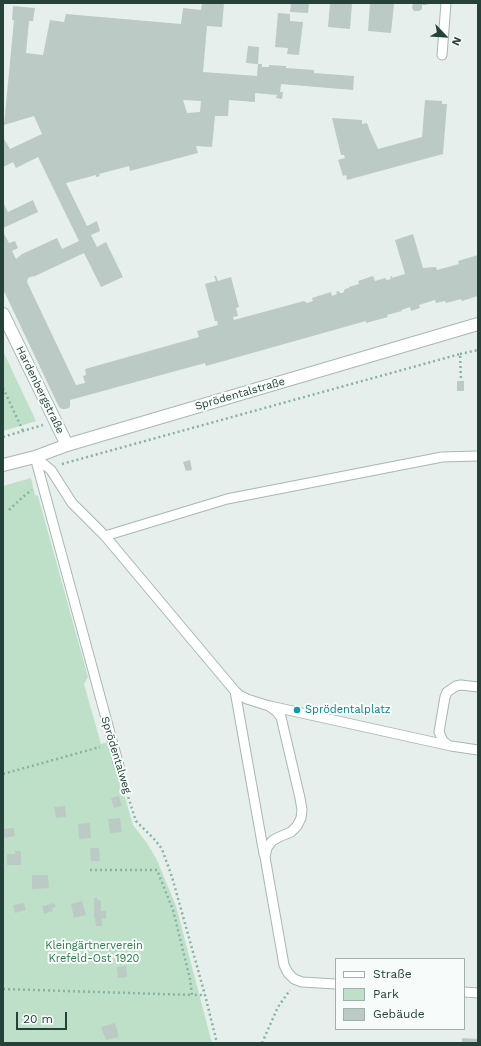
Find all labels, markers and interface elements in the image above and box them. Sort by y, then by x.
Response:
north arrow [425,16,465,56]
text: N [449,35,464,48]
street label: Hardenbergstraße [13,344,67,436]
street label: Sprödentalstraße [193,375,287,413]
place label: Sprödentalplatz [305,703,391,717]
marker: Sprödentalplatz [292,705,302,715]
street label: Sprödentalweg [98,715,134,795]
park label: Kleingärtnerverein Krefeld-Ost 1920 [45,939,143,965]
legend [335,958,465,1030]
text: Straße [373,967,412,981]
text: Park [373,987,399,1001]
scale bar [18,1004,69,1030]
text: Gebäude [373,1007,425,1021]
text: 20 m [23,1012,53,1026]

